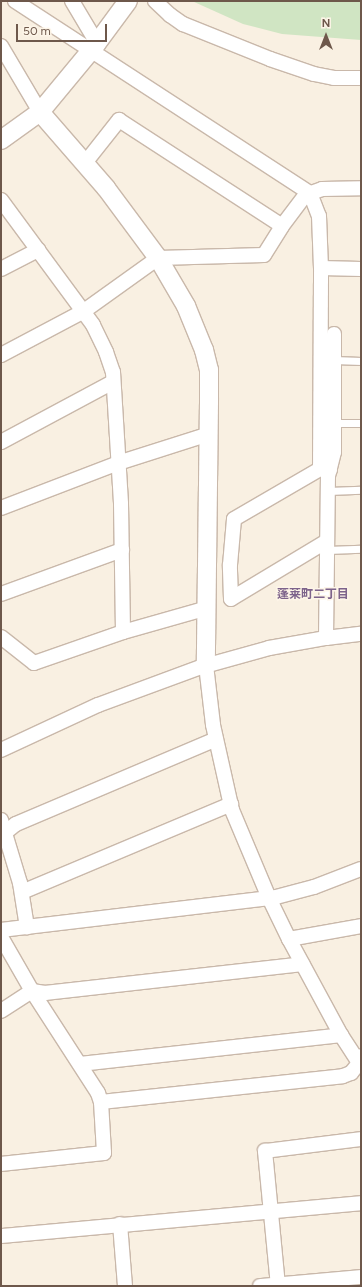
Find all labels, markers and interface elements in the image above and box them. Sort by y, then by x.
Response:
scale bar [18,16,109,42]
north arrow [306,16,346,56]
text: N [322,17,330,30]
text: 50 m [23,24,51,38]
district label: 蓬莱町二丁目 [277,588,349,602]

